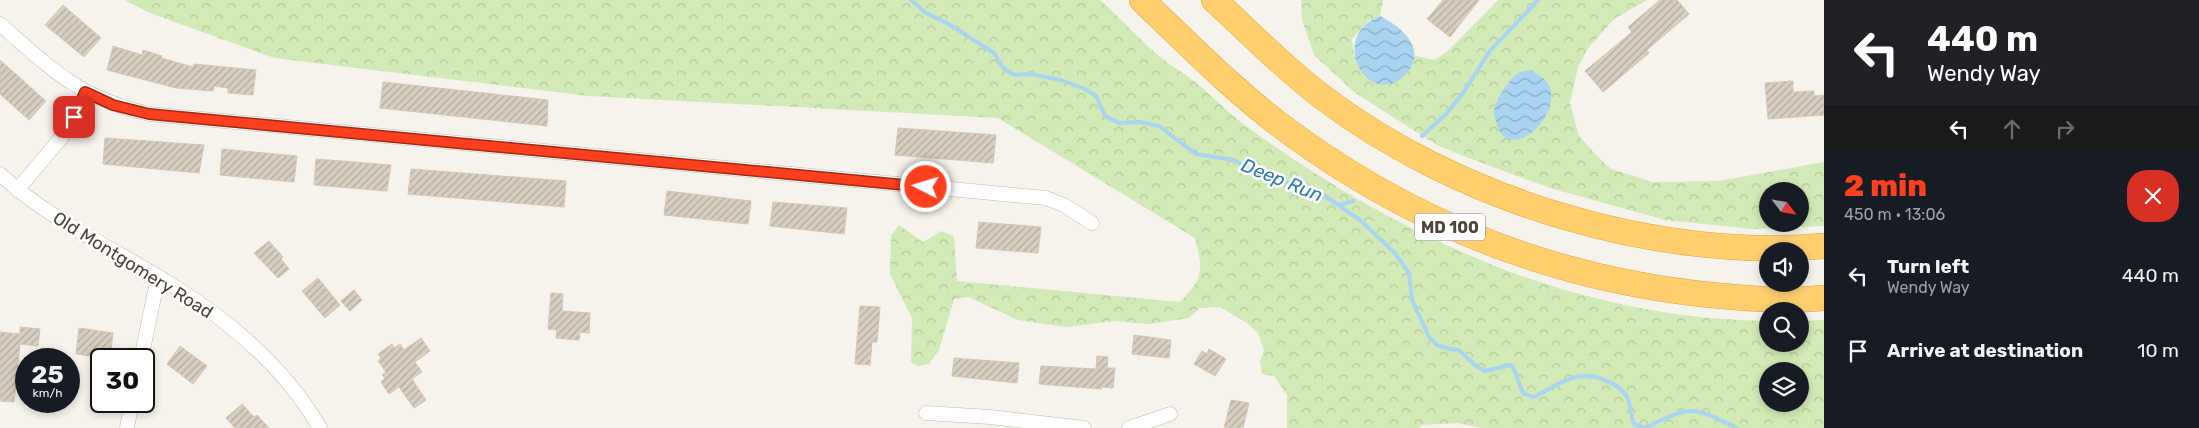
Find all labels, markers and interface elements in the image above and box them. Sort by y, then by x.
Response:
text: 440 m [1927,18,2038,60]
icon: left [1844,20,1909,85]
text: Wendy Way [1927,60,2041,87]
pin [53,96,95,138]
icon: arrive [60,103,88,131]
icon: left [1945,115,1973,143]
icon: ahead [1998,115,2026,143]
icon: right [2051,115,2079,143]
water label: Deep Run [1238,153,1326,207]
position arrow [899,160,951,212]
text: 2 min [1844,168,1927,204]
button: close [2127,170,2179,222]
north arrow [1759,182,1809,232]
map controls [1759,182,1809,412]
text: 450 m · 13:06 [1844,205,1945,224]
street label: Old Montgomery Road [49,207,217,323]
road number: MD 100 [1415,213,1485,240]
button: sound [1759,242,1809,292]
text: Turn left [1887,255,1969,278]
icon: left [1844,262,1872,290]
text: 440 m [2122,264,2179,287]
text: Wendy Way [1887,278,1970,297]
button: search [1759,302,1809,352]
icon: arrive [1844,337,1872,365]
text: Arrive at destination [1887,339,2083,362]
text: 10 m [2137,339,2179,362]
speed limit sign: 30 [90,348,155,413]
text: 25 [31,360,64,389]
button: layers [1759,362,1809,412]
text: km/h [33,386,62,400]

